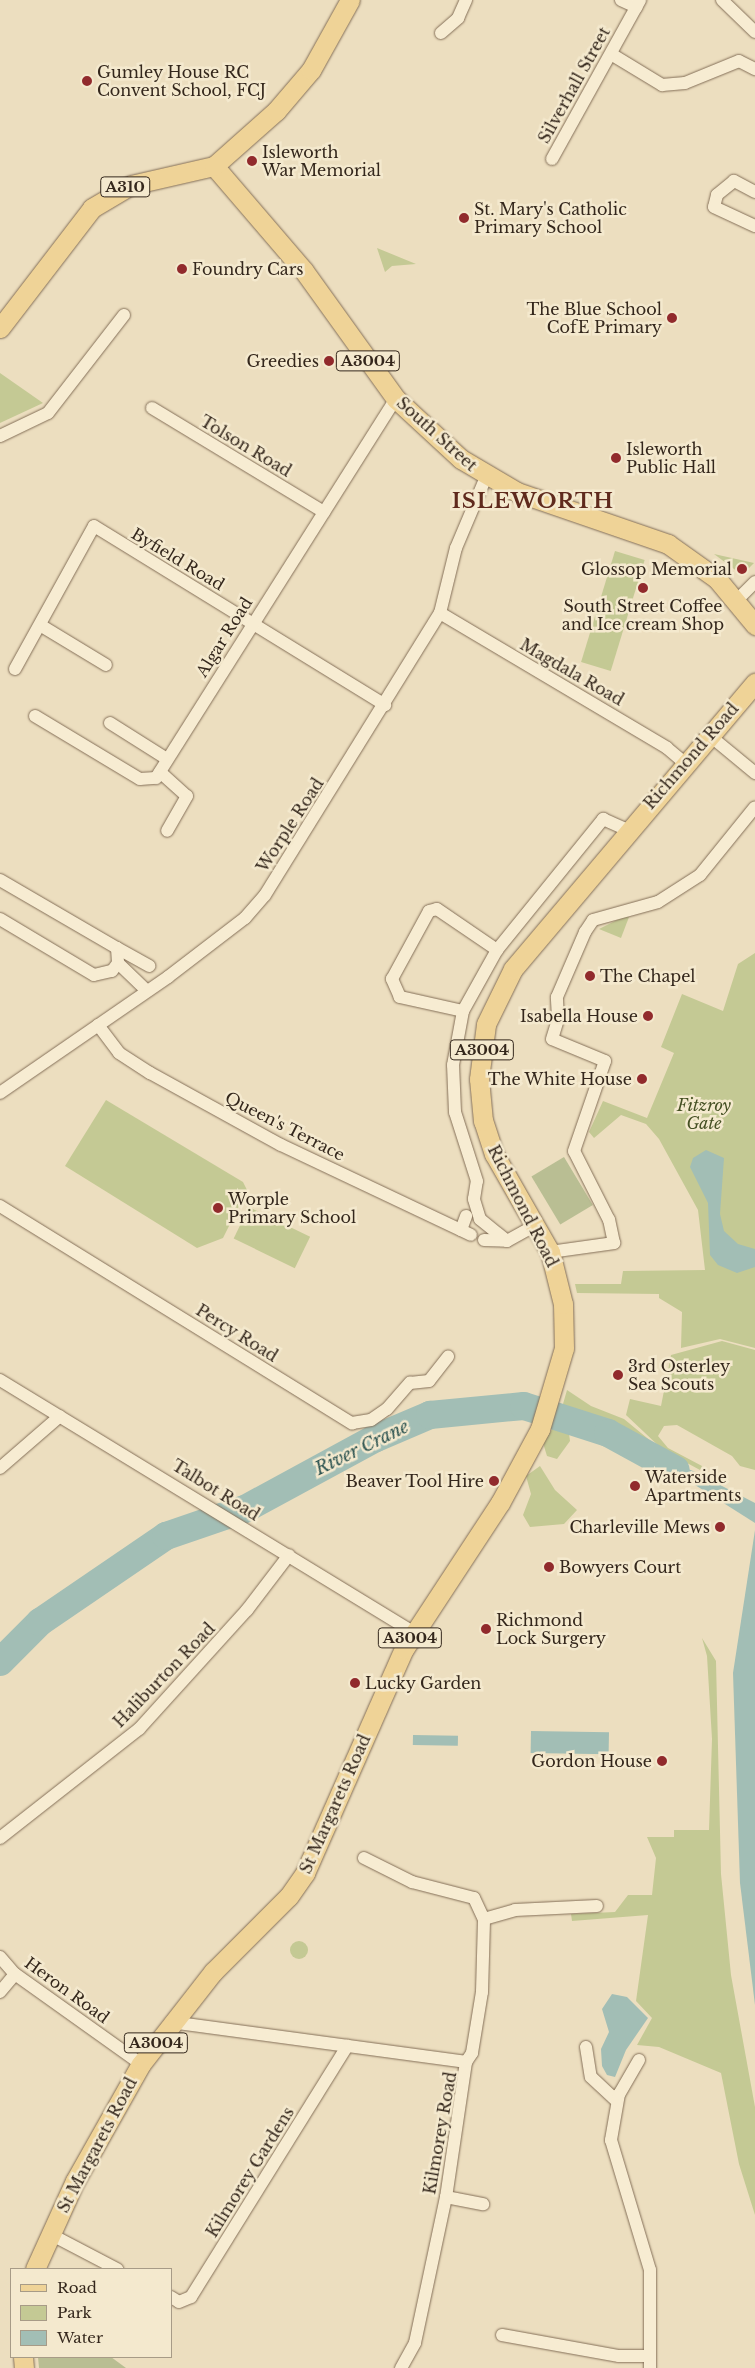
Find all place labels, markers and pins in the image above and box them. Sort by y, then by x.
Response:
place label: Gumley House RC Convent School, FCJ [97,62,266,100]
marker: Gumley House RC Convent School, FCJ [81,75,93,87]
place label: Isleworth War Memorial [262,142,381,180]
marker: Isleworth War Memorial [246,155,258,167]
place label: St. Mary's Catholic Primary School [474,199,627,237]
marker: St. Mary's Catholic Primary School [458,212,470,224]
place label: Foundry Cars [192,259,304,279]
marker: Foundry Cars [176,263,188,275]
place label: The Blue School CofE Primary [526,299,662,337]
marker: The Blue School CofE Primary [666,312,678,324]
place label: Greedies [247,351,319,371]
marker: Greedies [323,355,335,367]
place label: Isleworth Public Hall [626,439,716,477]
marker: Isleworth Public Hall [610,452,622,464]
place label: Glossop Memorial [581,559,732,579]
marker: Glossop Memorial [736,563,748,575]
marker: South Street Coffee and Ice cream Shop [637,582,649,594]
place label: South Street Coffee and Ice cream Shop [562,596,724,634]
place label: The Chapel [600,966,696,986]
marker: The Chapel [584,970,596,982]
place label: Isabella House [520,1006,638,1026]
marker: Isabella House [642,1010,654,1022]
place label: The White House [487,1069,632,1089]
marker: The White House [636,1073,648,1085]
place label: Worple Primary School [228,1189,357,1227]
marker: Worple Primary School [212,1202,224,1214]
place label: 3rd Osterley Sea Scouts [628,1356,730,1394]
marker: 3rd Osterley Sea Scouts [612,1369,624,1381]
place label: Waterside Apartments [645,1467,741,1505]
place label: Beaver Tool Hire [345,1471,484,1491]
marker: Beaver Tool Hire [488,1475,500,1487]
marker: Waterside Apartments [629,1480,641,1492]
place label: Charleville Mews [569,1517,710,1537]
marker: Charleville Mews [714,1521,726,1533]
place label: Bowyers Court [559,1557,681,1577]
marker: Bowyers Court [543,1561,555,1573]
place label: Richmond Lock Surgery [496,1610,606,1648]
marker: Richmond Lock Surgery [480,1623,492,1635]
place label: Lucky Garden [365,1673,482,1693]
marker: Lucky Garden [349,1677,361,1689]
place label: Gordon House [531,1751,652,1771]
marker: Gordon House [656,1755,668,1767]

